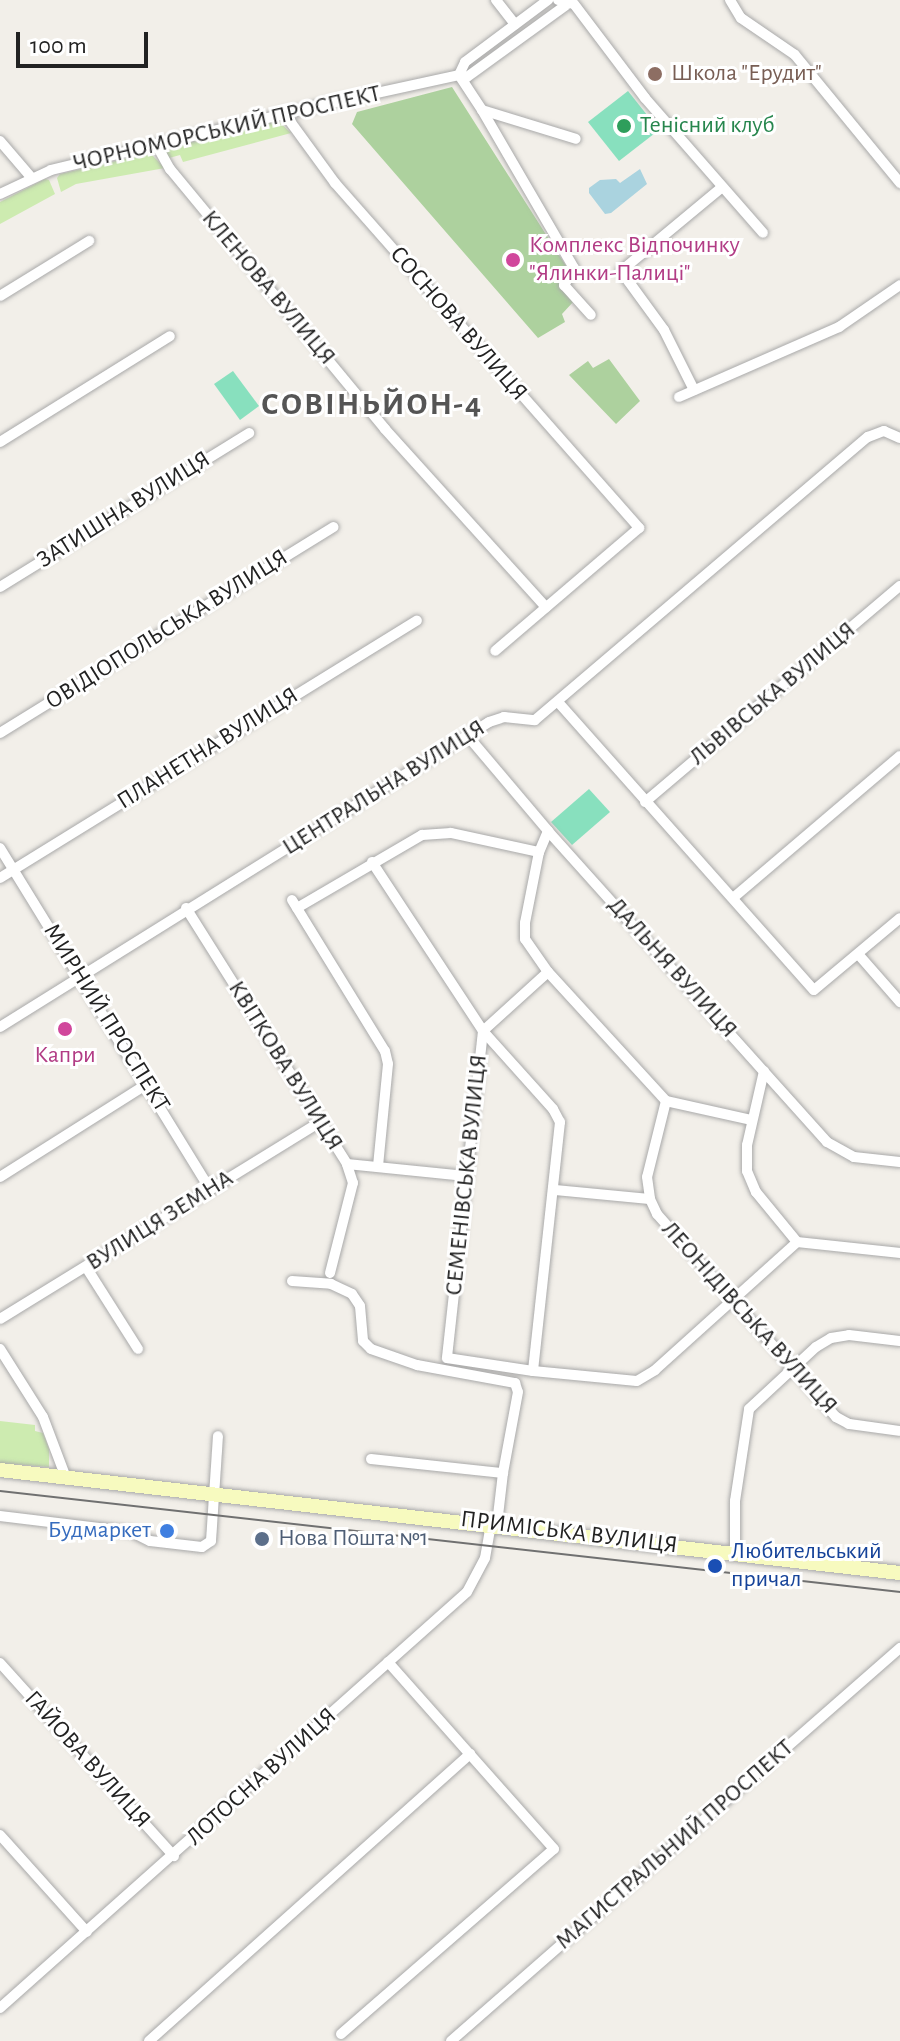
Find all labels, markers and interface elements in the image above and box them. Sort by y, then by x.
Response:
scale bar [20,16,152,66]
text: 100 m [30,34,87,58]
place label: Школа "Ерудит" [671,60,822,88]
marker: Школа "Ерудит" [646,65,664,83]
street label: ЧОРНОМОРСЬКИЙ ПРОСПЕКТ [70,80,384,178]
place label: Тенісний клуб [640,112,774,140]
marker: Тенісний клуб [615,117,633,135]
street label: КЛЕНОВА ВУЛИЦЯ [195,205,341,371]
place label: Комплекс Відпочинку "Ялинки-Палиці" [529,232,740,288]
street label: СОСНОВА ВУЛИЦЯ [383,241,533,407]
marker: Комплекс Відпочинку "Ялинки-Палиці" [504,251,522,269]
district label: СОВІНЬЙОН-4 [261,385,483,423]
street label: ЗАТИШНА ВУЛИЦЯ [32,445,216,575]
street label: ОВІДІОПОЛЬСЬКА ВУЛИЦЯ [41,544,293,716]
street label: ЛЬВІВСЬКА ВУЛИЦЯ [684,616,862,772]
street label: ПЛАНЕТНА ВУЛИЦЯ [112,682,304,816]
street label: ЦЕНТРАЛЬНА ВУЛИЦЯ [277,714,491,862]
street label: ДАЛЬНЯ ВУЛИЦЯ [601,892,743,1044]
street label: МИРНИЙ ПРОСПЕКТ [36,919,176,1117]
street label: КВІТКОВА ВУЛИЦЯ [221,976,349,1156]
marker: Капри [56,1020,74,1038]
place label: Капри [34,1042,96,1070]
street label: СЕМЕНІВСЬКА ВУЛИЦЯ [440,1053,494,1297]
street label: ВУЛИЦЯ ЗЕМНА [81,1164,239,1278]
street label: ЛЕОНІДІВСЬКА ВУЛИЦЯ [655,1216,843,1420]
street label: ПРИМІСЬКА ВУЛИЦЯ [459,1505,679,1561]
place label: Будмаркет [48,1517,151,1545]
marker: Будмаркет [158,1522,176,1540]
place label: Нова Пошта №1 [278,1525,428,1553]
marker: Нова Пошта №1 [253,1530,271,1548]
place label: Любительський причал [731,1538,882,1594]
marker: Любительський причал [706,1557,724,1575]
street label: ГАЙОВА ВУЛИЦЯ [18,1685,156,1835]
street label: ЛОТОСНА ВУЛИЦЯ [181,1702,343,1852]
street label: МАГИСТРАЛЬНИЙ ПРОСПЕКТ [550,1734,800,1956]

